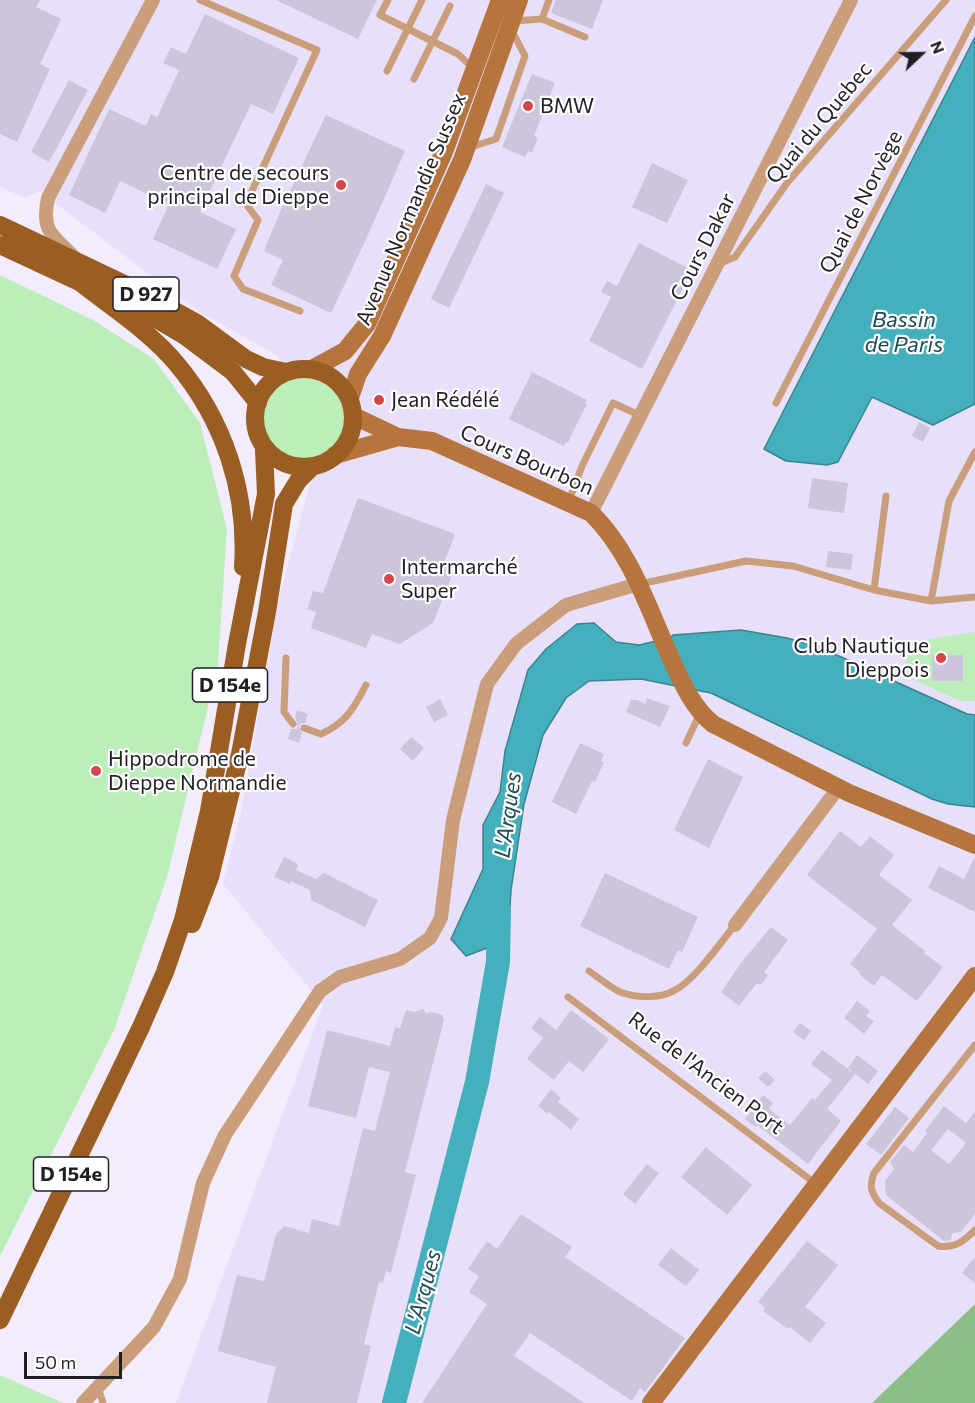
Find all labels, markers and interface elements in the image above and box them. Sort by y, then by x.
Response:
north arrow [891,24,951,84]
text: N [927,38,949,56]
street label: Quai du Quebec [761,57,877,189]
street label: Avenue Normandie Sussex [351,89,471,329]
place label: BMW [540,93,594,119]
marker: BMW [521,99,535,113]
street label: Quai de Norvège [814,126,908,278]
place label: Centre de secours principal de Dieppe [147,160,329,210]
marker: Centre de secours principal de Dieppe [334,178,348,192]
street label: Cours Dakar [665,189,741,305]
road number: D 927 [113,277,179,311]
water label: Bassin de Paris [865,307,943,358]
place label: Jean Rédélé [391,387,499,413]
marker: Jean Rédélé [372,393,386,407]
street label: Cours Bourbon [456,419,598,501]
place label: Intermarché Super [401,554,518,604]
marker: Intermarché Super [382,572,396,586]
place label: Club Nautique Dieppois [793,633,929,683]
marker: Club Nautique Dieppois [934,651,948,665]
road number: D 154e [192,668,268,702]
place label: Hippodrome de Dieppe Normandie [108,746,287,796]
marker: Hippodrome de Dieppe Normandie [89,764,103,778]
water label: L'Arques [489,770,527,860]
street label: Rue de l'Ancien Port [623,1006,789,1140]
road number: D 154e [34,1157,109,1191]
water label: L'Arques [399,1247,447,1337]
scale bar [27,1340,124,1378]
text: 50 m [35,1351,76,1373]

